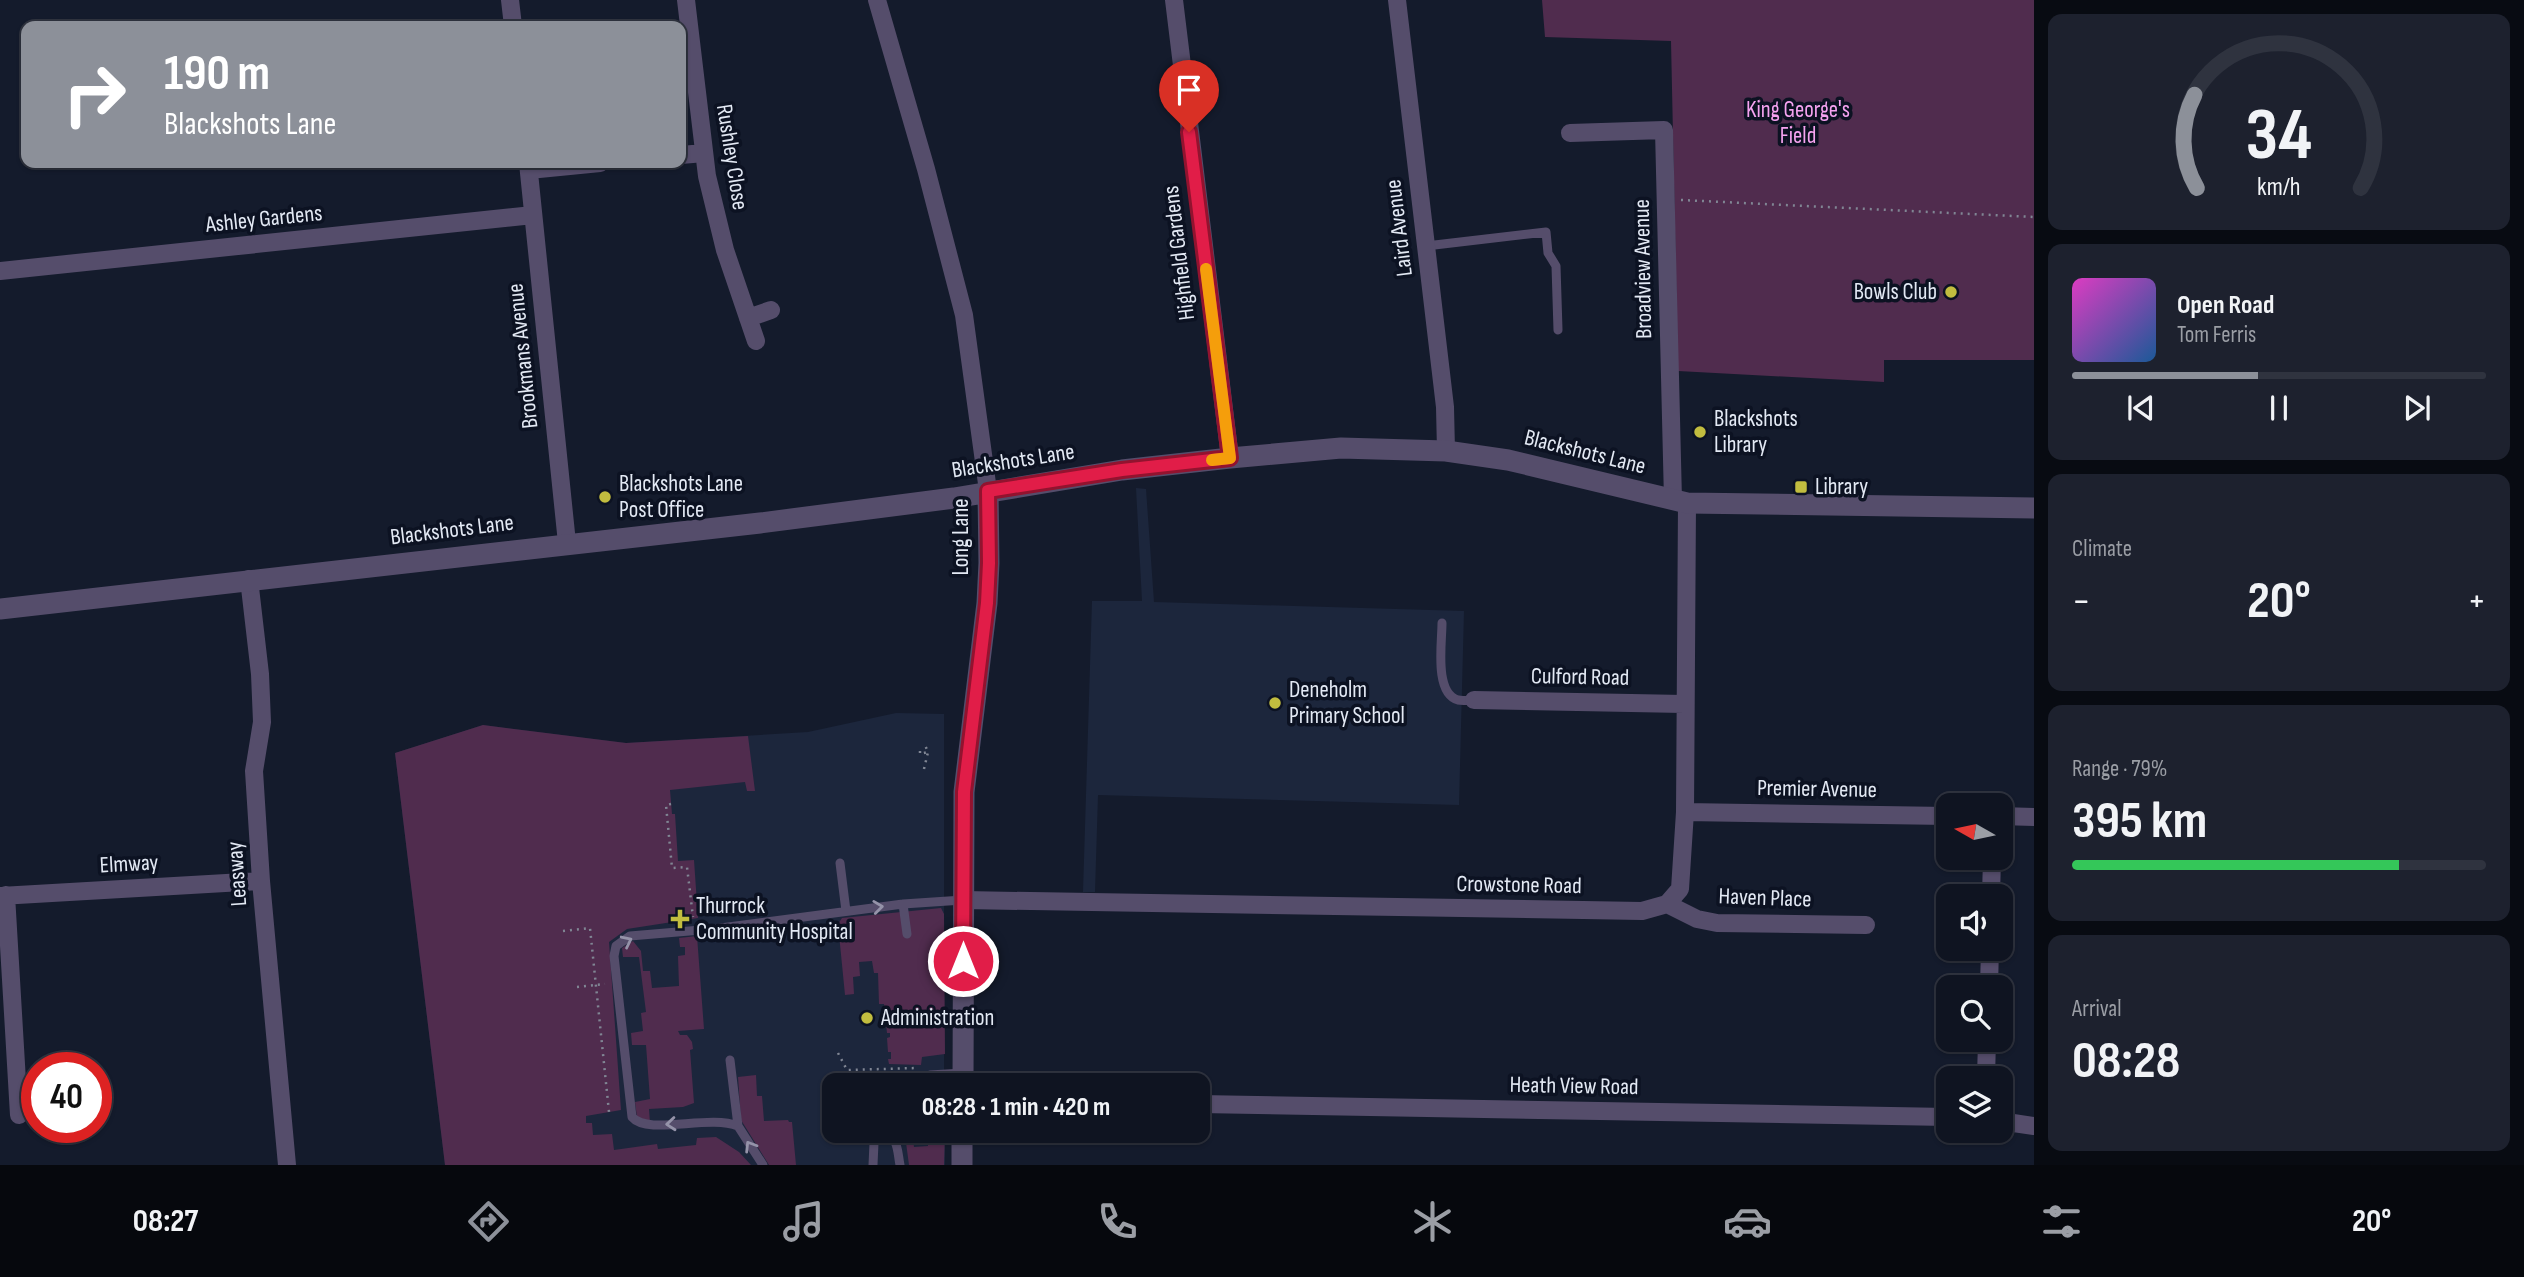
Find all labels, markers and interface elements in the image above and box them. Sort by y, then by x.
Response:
text: 190 m [164,45,270,104]
icon: right [49,49,140,140]
pin [1159,60,1219,132]
icon: arrive [1170,71,1208,109]
text: 34 [2246,92,2312,180]
park label: King George's Field [1746,96,1850,150]
street label: Rushley Close [710,102,754,212]
text: Blackshots Lane [164,105,336,144]
text: km/h [2257,172,2301,203]
street label: Laird Avenue [1379,178,1419,278]
street label: Highfield Gardens [1157,184,1201,322]
street label: Ashley Gardens [203,199,324,239]
street label: Broadview Avenue [1628,199,1658,339]
place label: Bowls Club [1854,278,1937,306]
street label: Brookmans Avenue [501,282,545,430]
marker: Bowls Club [1943,284,1959,300]
text: Open Road [2177,290,2274,321]
text: Tom Ferris [2177,321,2256,349]
icon: previous [2122,389,2160,427]
icon: pause [2260,389,2298,427]
icon: next [2398,389,2436,427]
place label: Blackshots Library [1714,405,1798,459]
street label: Blackshots Lane [1522,423,1648,481]
marker: Blackshots Library [1692,424,1708,440]
street label: Blackshots Lane [950,437,1076,485]
place label: Blackshots Lane Post Office [619,470,743,524]
place label: Library [1815,473,1868,501]
marker: Library [1793,479,1809,495]
marker: Blackshots Lane Post Office [597,489,613,505]
street label: Long Lane [947,499,975,575]
street label: Blackshots Lane [389,509,515,551]
text: Climate [2072,535,2132,563]
text: 20° [2247,570,2311,633]
text: − [2072,579,2091,624]
text: + [2467,579,2486,624]
street label: Culford Road [1531,662,1629,692]
place label: Deneholm Primary School [1289,676,1405,730]
marker: Deneholm Primary School [1267,695,1283,711]
text: Range · 79% [2072,755,2167,783]
street label: Premier Avenue [1757,774,1877,804]
text: 395 km [2072,790,2207,853]
north arrow [1936,793,2012,870]
map controls [1936,793,2013,1143]
street label: Leasway [221,841,253,907]
street label: Elmway [99,848,159,880]
street label: Crowstone Road [1456,870,1582,900]
street label: Haven Place [1718,882,1812,914]
button: sound [1936,884,2013,961]
place label: Thurrock Community Hospital [696,892,853,946]
one-way arrow [872,900,884,915]
marker: Thurrock Community Hospital [670,909,690,929]
position arrow [926,924,1000,998]
one-way arrow [620,935,633,949]
button: search [1936,975,2013,1052]
text: Arrival [2072,995,2121,1023]
place label: Administration [880,1004,994,1032]
marker: Administration [859,1010,875,1026]
text: 08:28 [2072,1030,2180,1093]
speed limit sign: 40 [21,1052,112,1143]
button: layers [1936,1066,2013,1143]
street label: Heath View Road [1509,1071,1639,1101]
text: 08:28 · 1 min · 420 m [922,1092,1110,1123]
one-way arrow [665,1116,676,1131]
one-way arrow [746,1140,759,1153]
icon: directions [464,1197,513,1246]
icon: music [779,1197,828,1246]
icon: phone [1093,1197,1142,1246]
icon: climate [1408,1197,1457,1246]
icon: car [1723,1197,1772,1246]
icon: filters [2037,1197,2086,1246]
text: 08:27 [133,1202,198,1241]
text: 20° [2352,1202,2391,1241]

